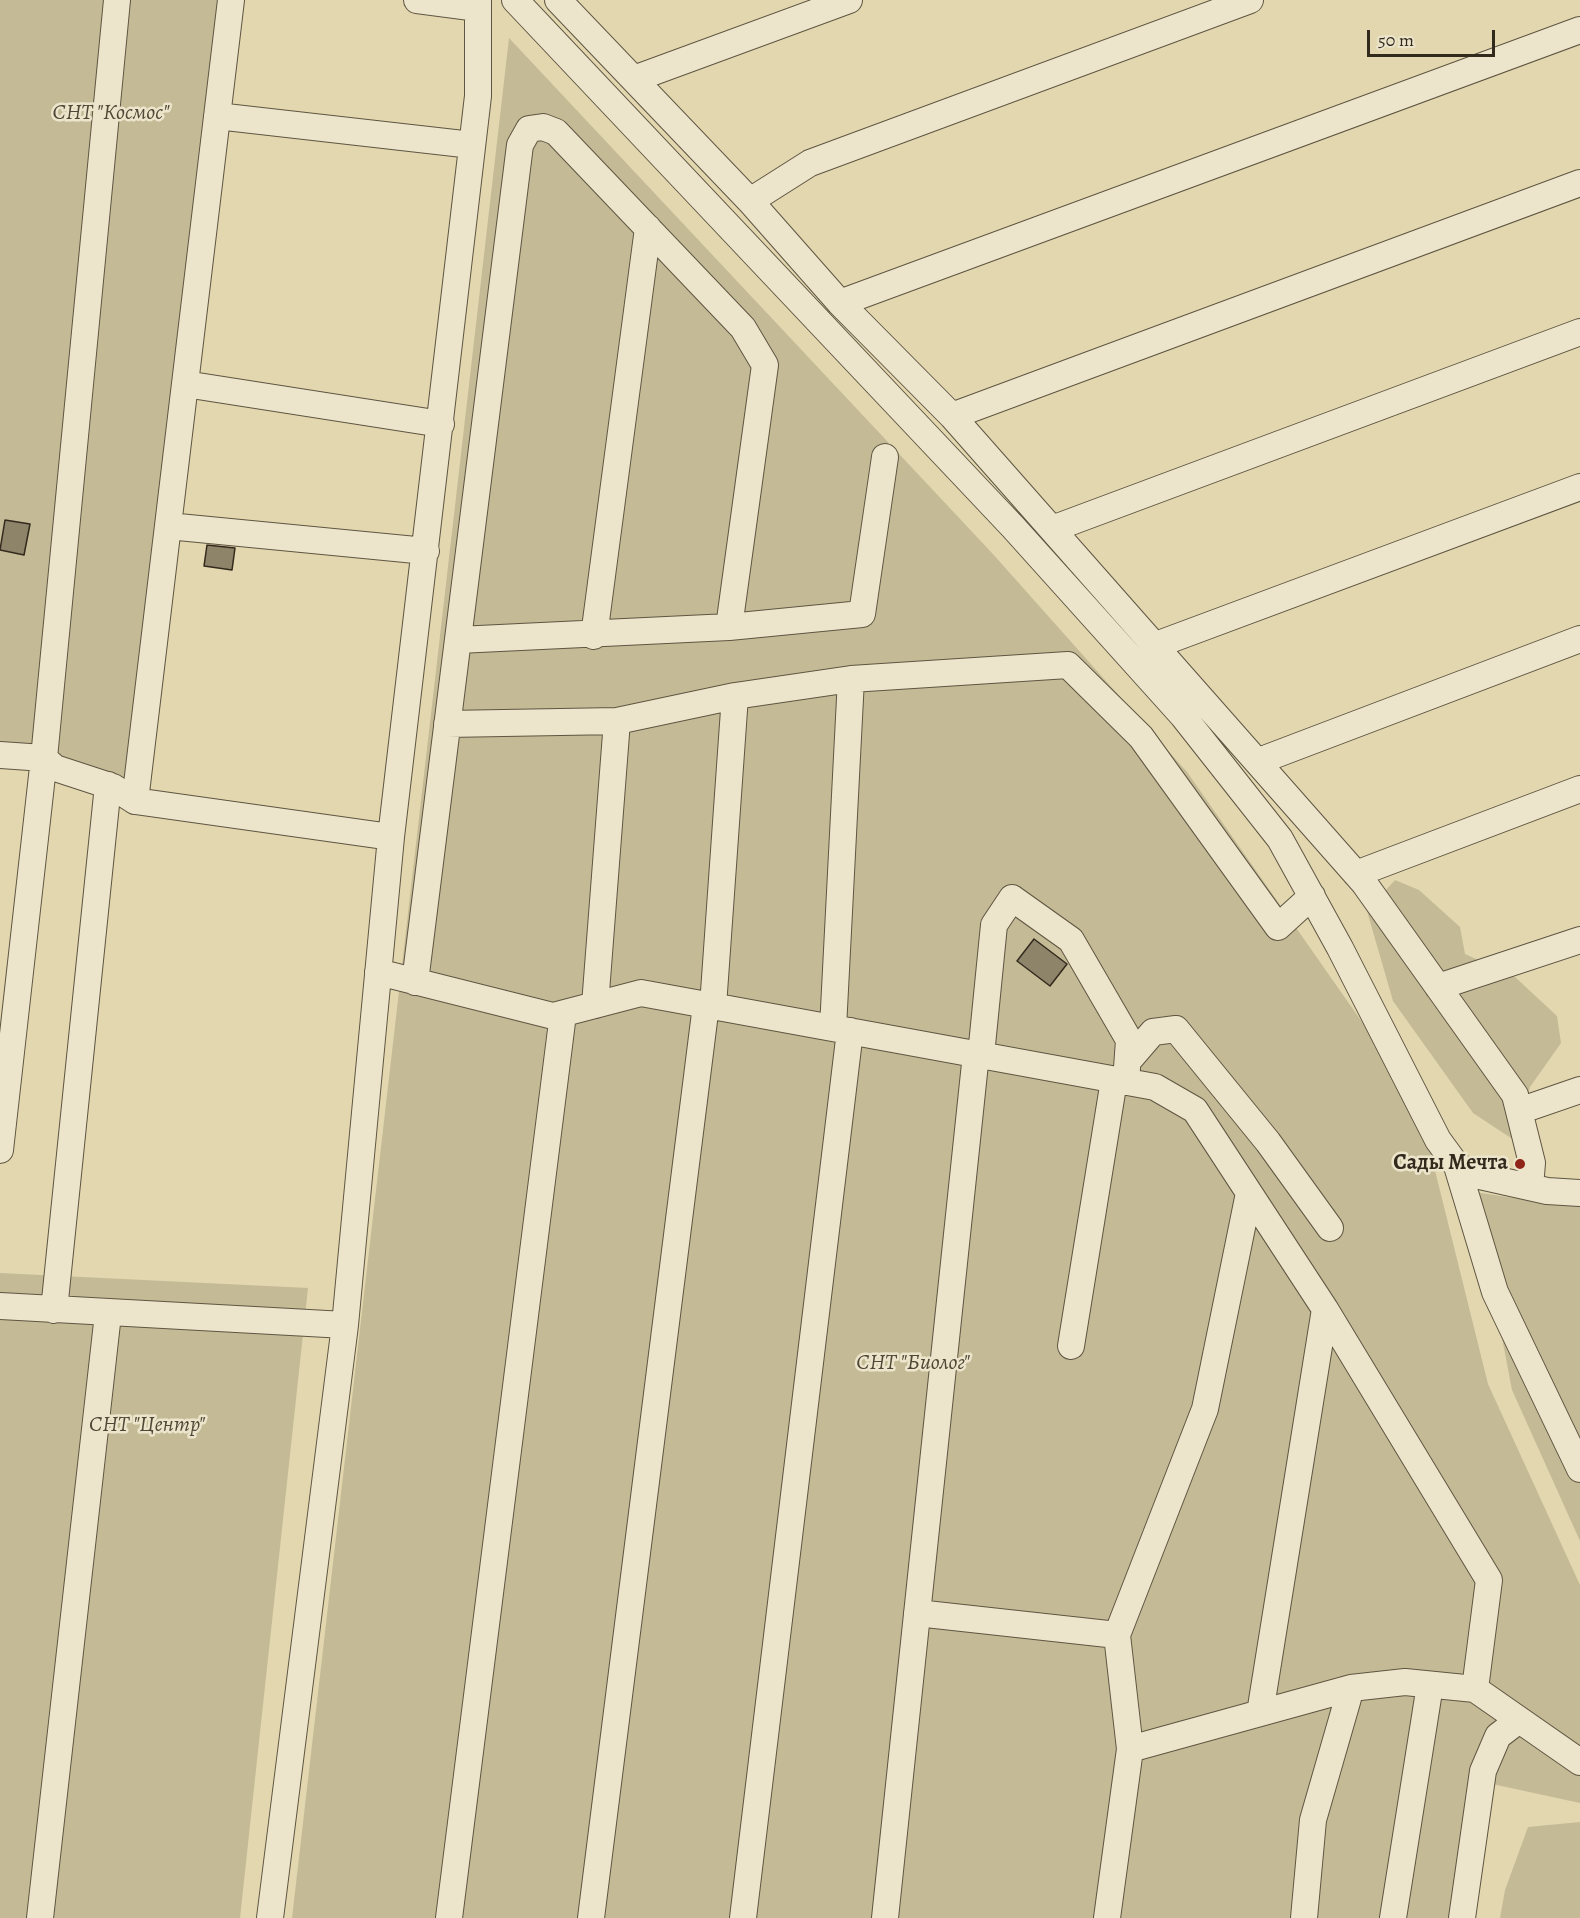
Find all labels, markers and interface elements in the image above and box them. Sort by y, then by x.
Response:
scale bar [1370,18,1498,56]
text: 50 m [1378,28,1414,52]
park label: СНТ "Космос" [53,101,169,127]
place label: Сады Мечта [1393,1151,1508,1177]
marker: Сады Мечта [1513,1157,1527,1171]
park label: СНТ "Биолог" [856,1351,970,1377]
park label: СНТ "Центр" [89,1413,205,1439]

